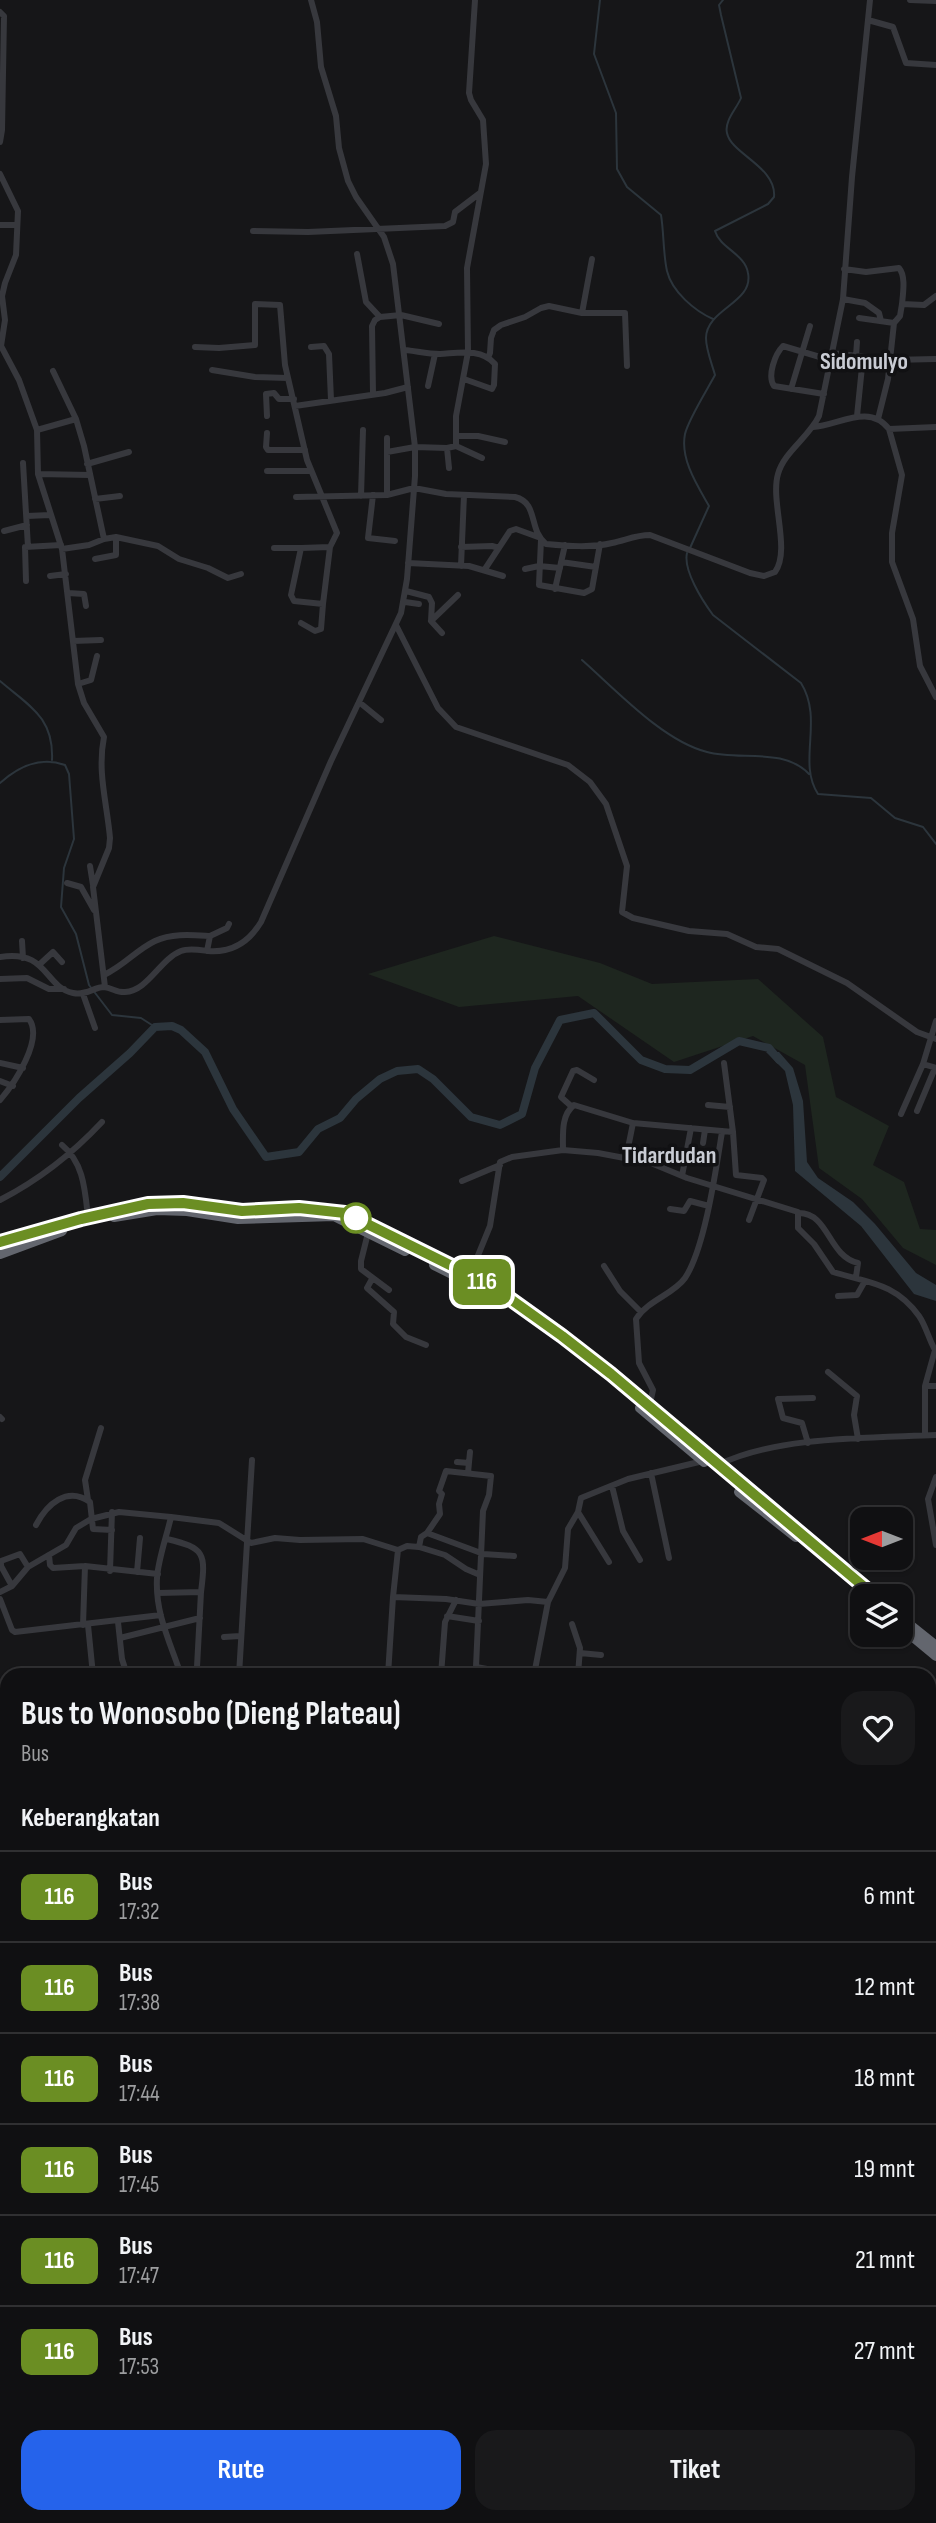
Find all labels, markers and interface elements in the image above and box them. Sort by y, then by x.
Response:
district label: Sidomulyo [820,347,908,376]
district label: Tidardudan [622,1141,716,1170]
unlabelled marker [341,1203,371,1233]
line badge: 116 [442,1259,522,1305]
text: 116 [467,1267,497,1296]
north arrow [850,1507,914,1570]
map controls [850,1507,913,1647]
button: layers [850,1584,913,1647]
button: heart [841,1691,915,1765]
text: Bus to Wonosobo (Dieng Plateau) [21,1694,401,1734]
text: Bus [21,1740,49,1768]
text: Keberangkatan [21,1803,160,1834]
text: Bus [119,1867,153,1898]
text: 6 mnt [864,1881,915,1912]
text: 116 [44,1882,75,1911]
text: 17:32 [119,1898,160,1926]
text: Bus [119,1958,153,1989]
text: 12 mnt [855,1972,915,2003]
text: 116 [44,1973,75,2002]
text: 17:38 [119,1989,160,2017]
text: Bus [119,2049,153,2080]
text: 18 mnt [854,2063,915,2094]
text: 116 [44,2064,75,2093]
text: 17:44 [119,2080,160,2108]
text: Bus [119,2140,153,2171]
text: 19 mnt [854,2154,915,2185]
text: 116 [44,2155,75,2184]
text: 17:45 [119,2171,159,2199]
text: Bus [119,2231,153,2262]
text: 21 mnt [855,2245,915,2276]
text: 116 [44,2246,75,2275]
text: 17:47 [119,2262,159,2290]
text: Bus [119,2322,153,2353]
text: 27 mnt [854,2336,915,2367]
text: 116 [44,2337,75,2366]
text: 17:53 [119,2353,159,2381]
button: Rute [21,2430,461,2510]
button: Tiket [475,2430,915,2510]

